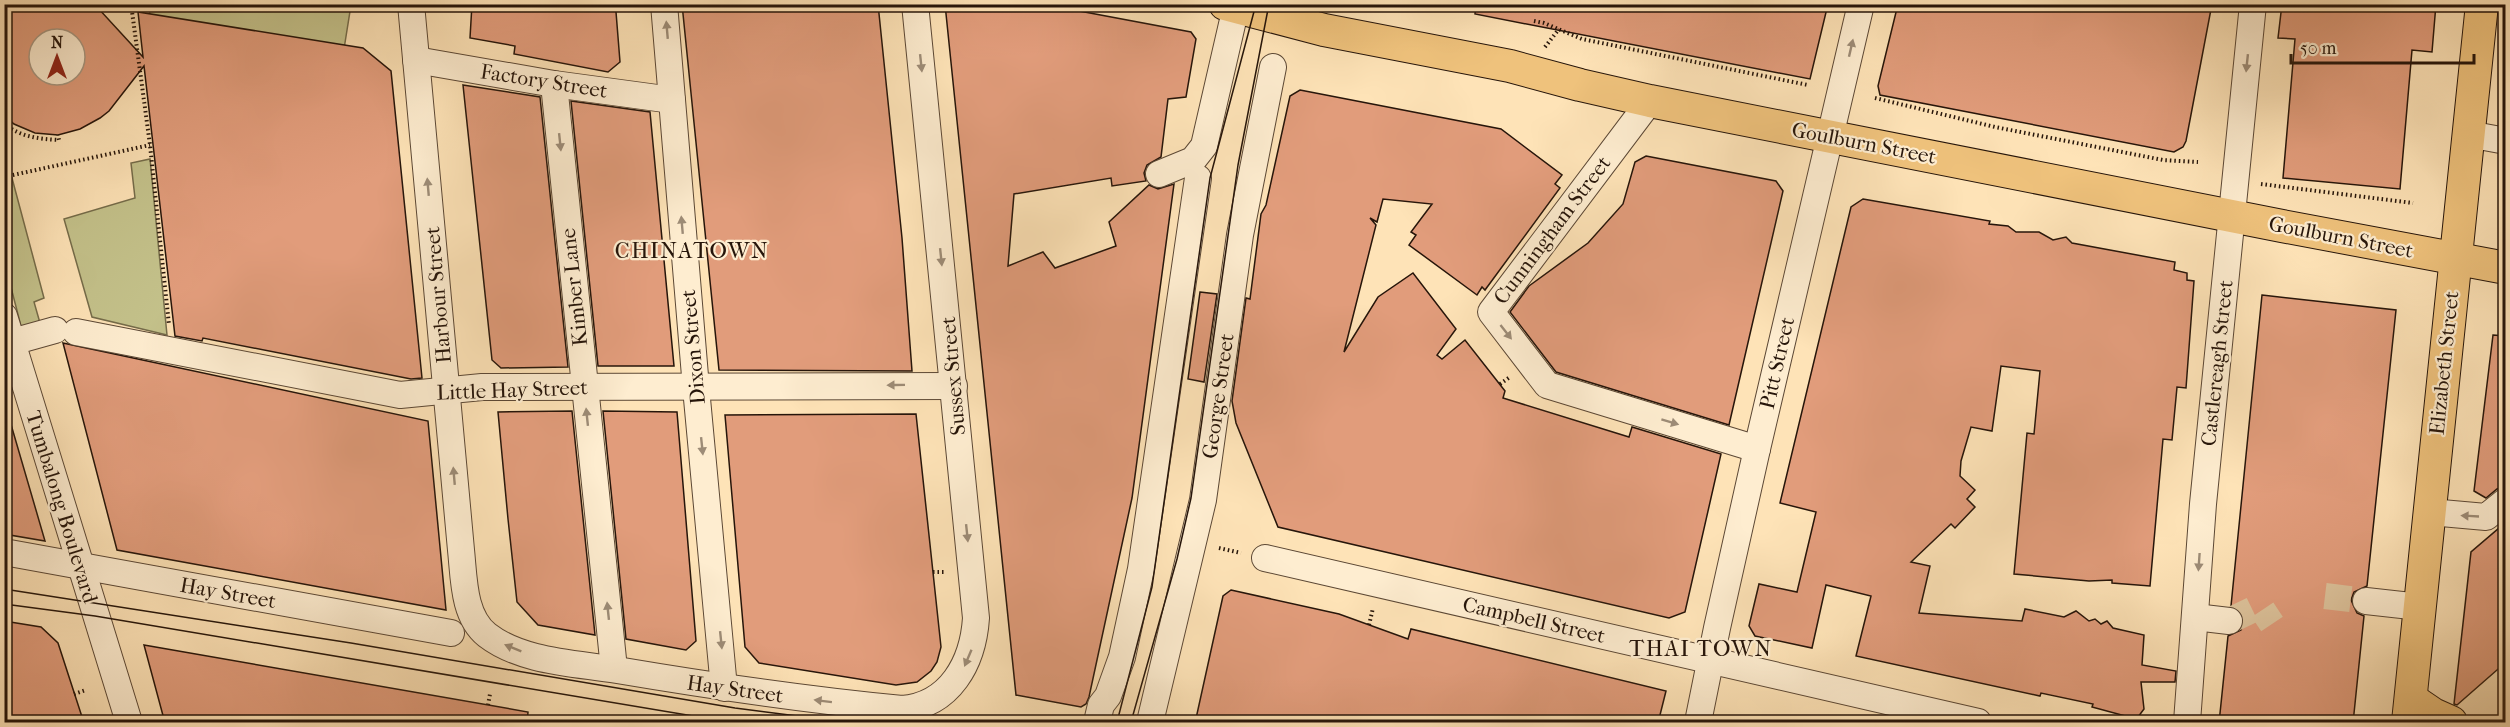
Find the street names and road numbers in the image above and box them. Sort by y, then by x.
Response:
street label: Factory Street [479,59,610,103]
street label: Goulburn Street [1790,117,1939,169]
street label: Cunningham Street [1489,151,1616,309]
street label: Goulburn Street [2267,211,2416,263]
street label: Harbour Street [420,225,456,365]
street label: Kimber Lane [556,227,592,347]
street label: Castlereagh Street [2196,278,2238,447]
street label: Dixon Street [676,288,710,406]
street label: Elizabeth Street [2425,289,2464,436]
street label: Pitt Street [1755,314,1799,411]
street label: Sussex Street [936,315,970,436]
street label: George Street [1197,331,1239,460]
street label: Little Hay Street [436,375,589,405]
street label: Tumbalong Boulevard [21,408,103,607]
street label: Hay Street [178,573,278,613]
street label: Campbell Street [1460,592,1608,648]
street label: Hay Street [685,670,785,708]

